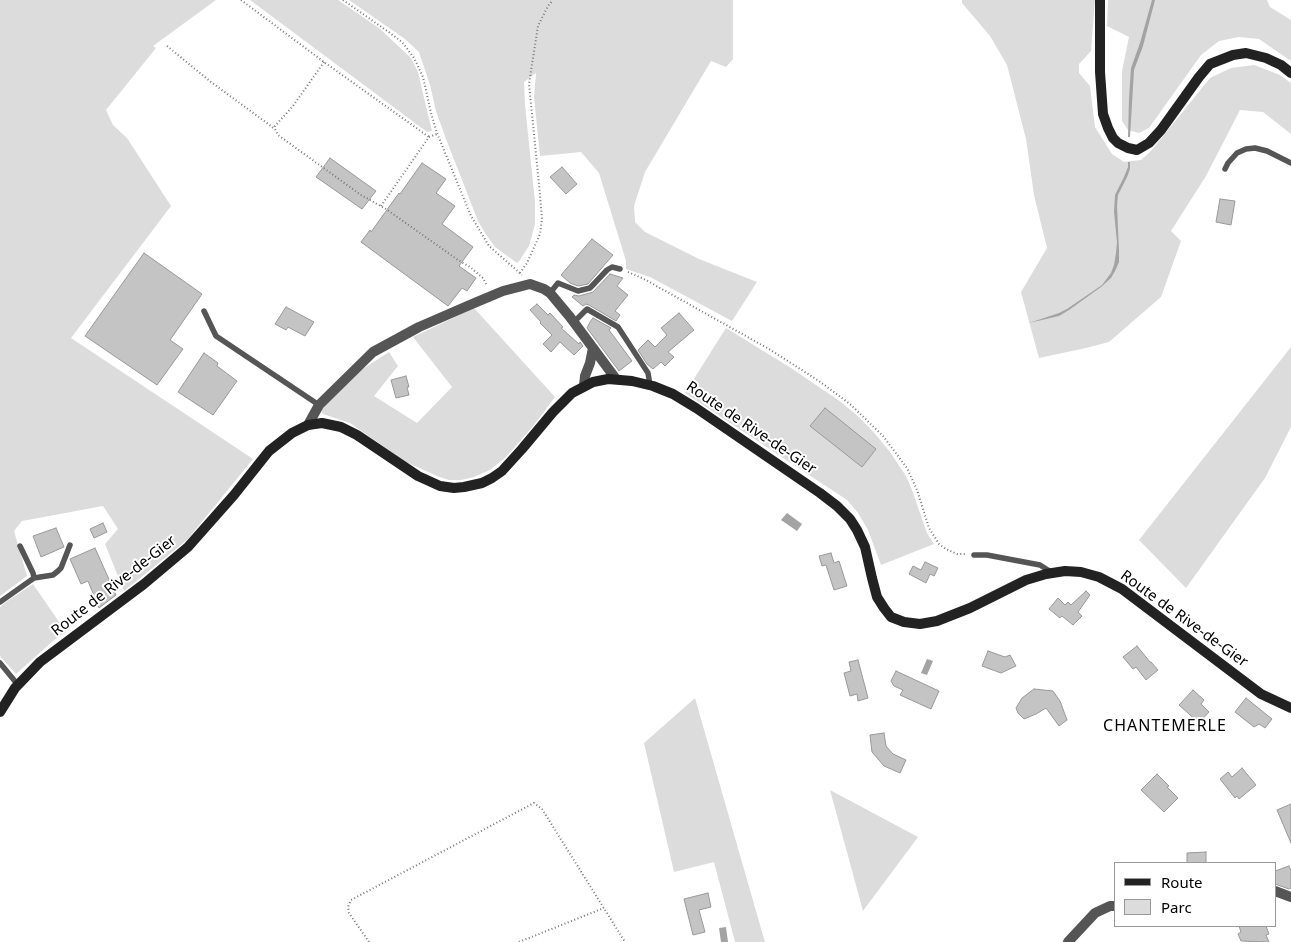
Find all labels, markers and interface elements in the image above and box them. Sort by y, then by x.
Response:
street label: Route de Rive-de-Gier [683,378,819,478]
street label: Route de Rive-de-Gier [48,532,180,640]
street label: Route de Rive-de-Gier [1117,567,1251,671]
district label: CHANTEMERLE [1102,716,1228,736]
legend [1114,862,1276,927]
text: Route [1161,872,1203,892]
text: Parc [1161,897,1192,917]

